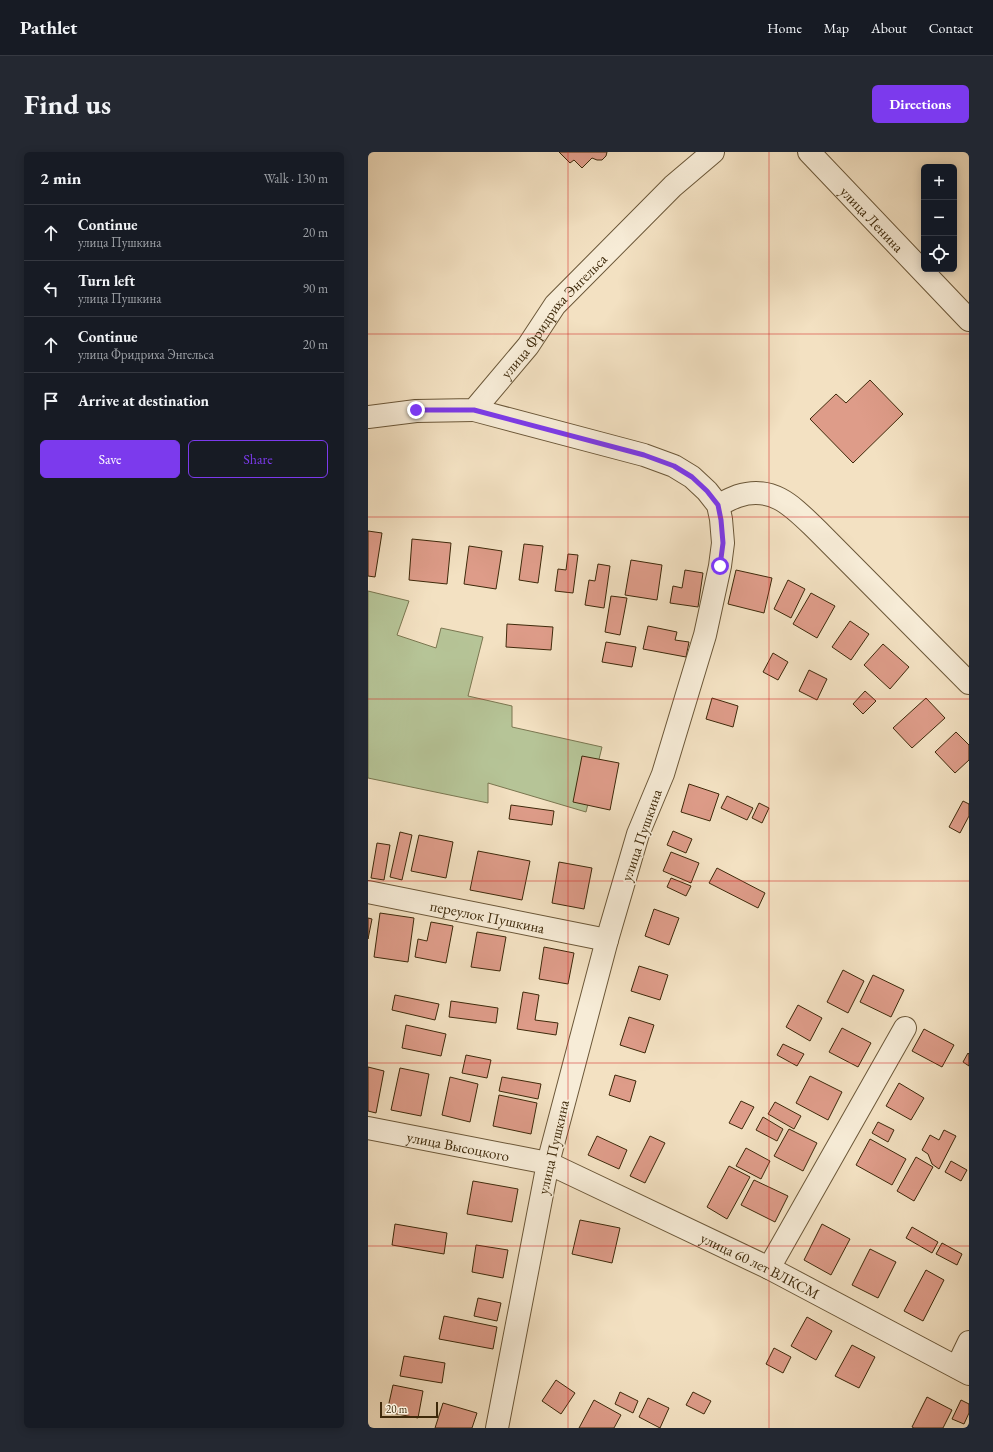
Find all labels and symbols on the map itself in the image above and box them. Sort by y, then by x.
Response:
street label: улица Ленина [837,182,908,256]
street label: улица Фридриха Энгельса [496,249,611,382]
route end [407,401,425,419]
route start [711,557,729,575]
street label: улица Пушкина [616,786,666,884]
street label: переулок Пушкина [429,895,547,937]
street label: улица Пушкина [533,1098,573,1196]
street label: улица Высоцкого [405,1126,511,1165]
street label: улица 60 лет ВЛКСМ [698,1228,823,1303]
scale bar [380,1400,438,1419]

